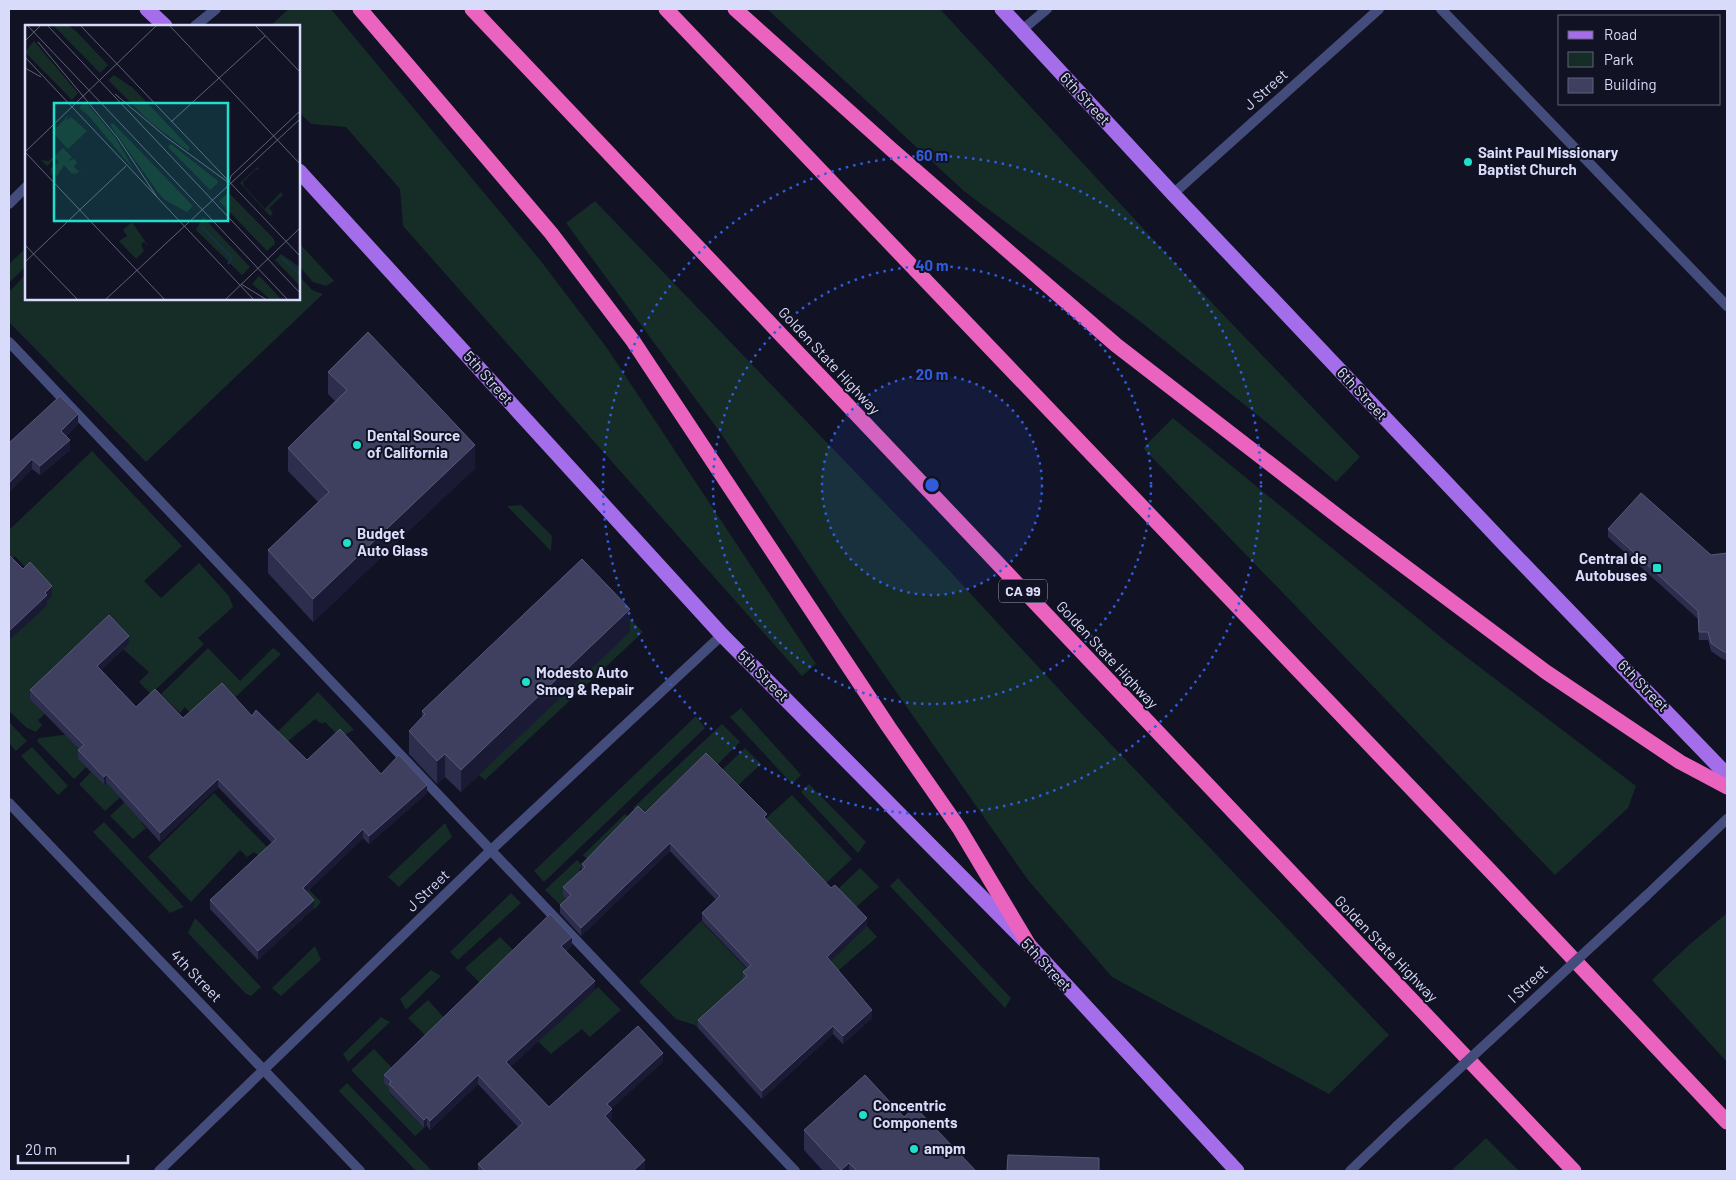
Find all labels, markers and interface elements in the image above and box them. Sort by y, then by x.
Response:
legend [1558,15,1721,105]
inset map [25,25,300,300]
text: Road [1604,25,1637,43]
text: Park [1604,50,1634,68]
street label: J Street [1240,65,1291,114]
street label: 6th Street [1057,68,1115,128]
text: Building [1604,75,1657,93]
place label: Saint Paul Missionary Baptist Church [1478,143,1619,178]
text: 60 m [916,146,948,164]
marker: Saint Paul Missionary Baptist Church [1462,156,1474,168]
text: 40 m [915,256,949,274]
street label: Golden State Highway [775,303,884,418]
street label: 5th Street [460,347,517,408]
street label: 6th Street [1334,363,1392,423]
text: 20 m [916,365,948,383]
place label: Dental Source of California [367,426,460,461]
marker: Dental Source of California [351,439,363,451]
centre of rings [923,476,941,494]
place label: Budget Auto Glass [357,524,428,559]
marker: Budget Auto Glass [341,537,353,549]
place label: Central de Autobuses [1575,549,1647,584]
marker: Central de Autobuses [1651,562,1663,574]
road number: CA 99 [999,580,1047,602]
street label: Golden State Highway [1053,597,1162,712]
street label: 5th Street [734,646,793,705]
street label: 6th Street [1615,656,1673,715]
place label: Modesto Auto Smog & Repair [536,663,634,698]
marker: Modesto Auto Smog & Repair [520,676,532,688]
street label: J Street [402,866,452,915]
street label: Golden State Highway [1331,891,1442,1005]
street label: 5th Street [1018,934,1076,994]
street label: 4th Street [167,945,226,1005]
street label: I Street [1504,960,1551,1006]
place label: Concentric Components [873,1096,958,1131]
marker: Concentric Components [857,1109,869,1121]
scale bar [18,1132,128,1164]
place label: ampm [924,1139,966,1157]
text: 20 m [25,1140,57,1158]
marker: ampm [908,1143,920,1155]

